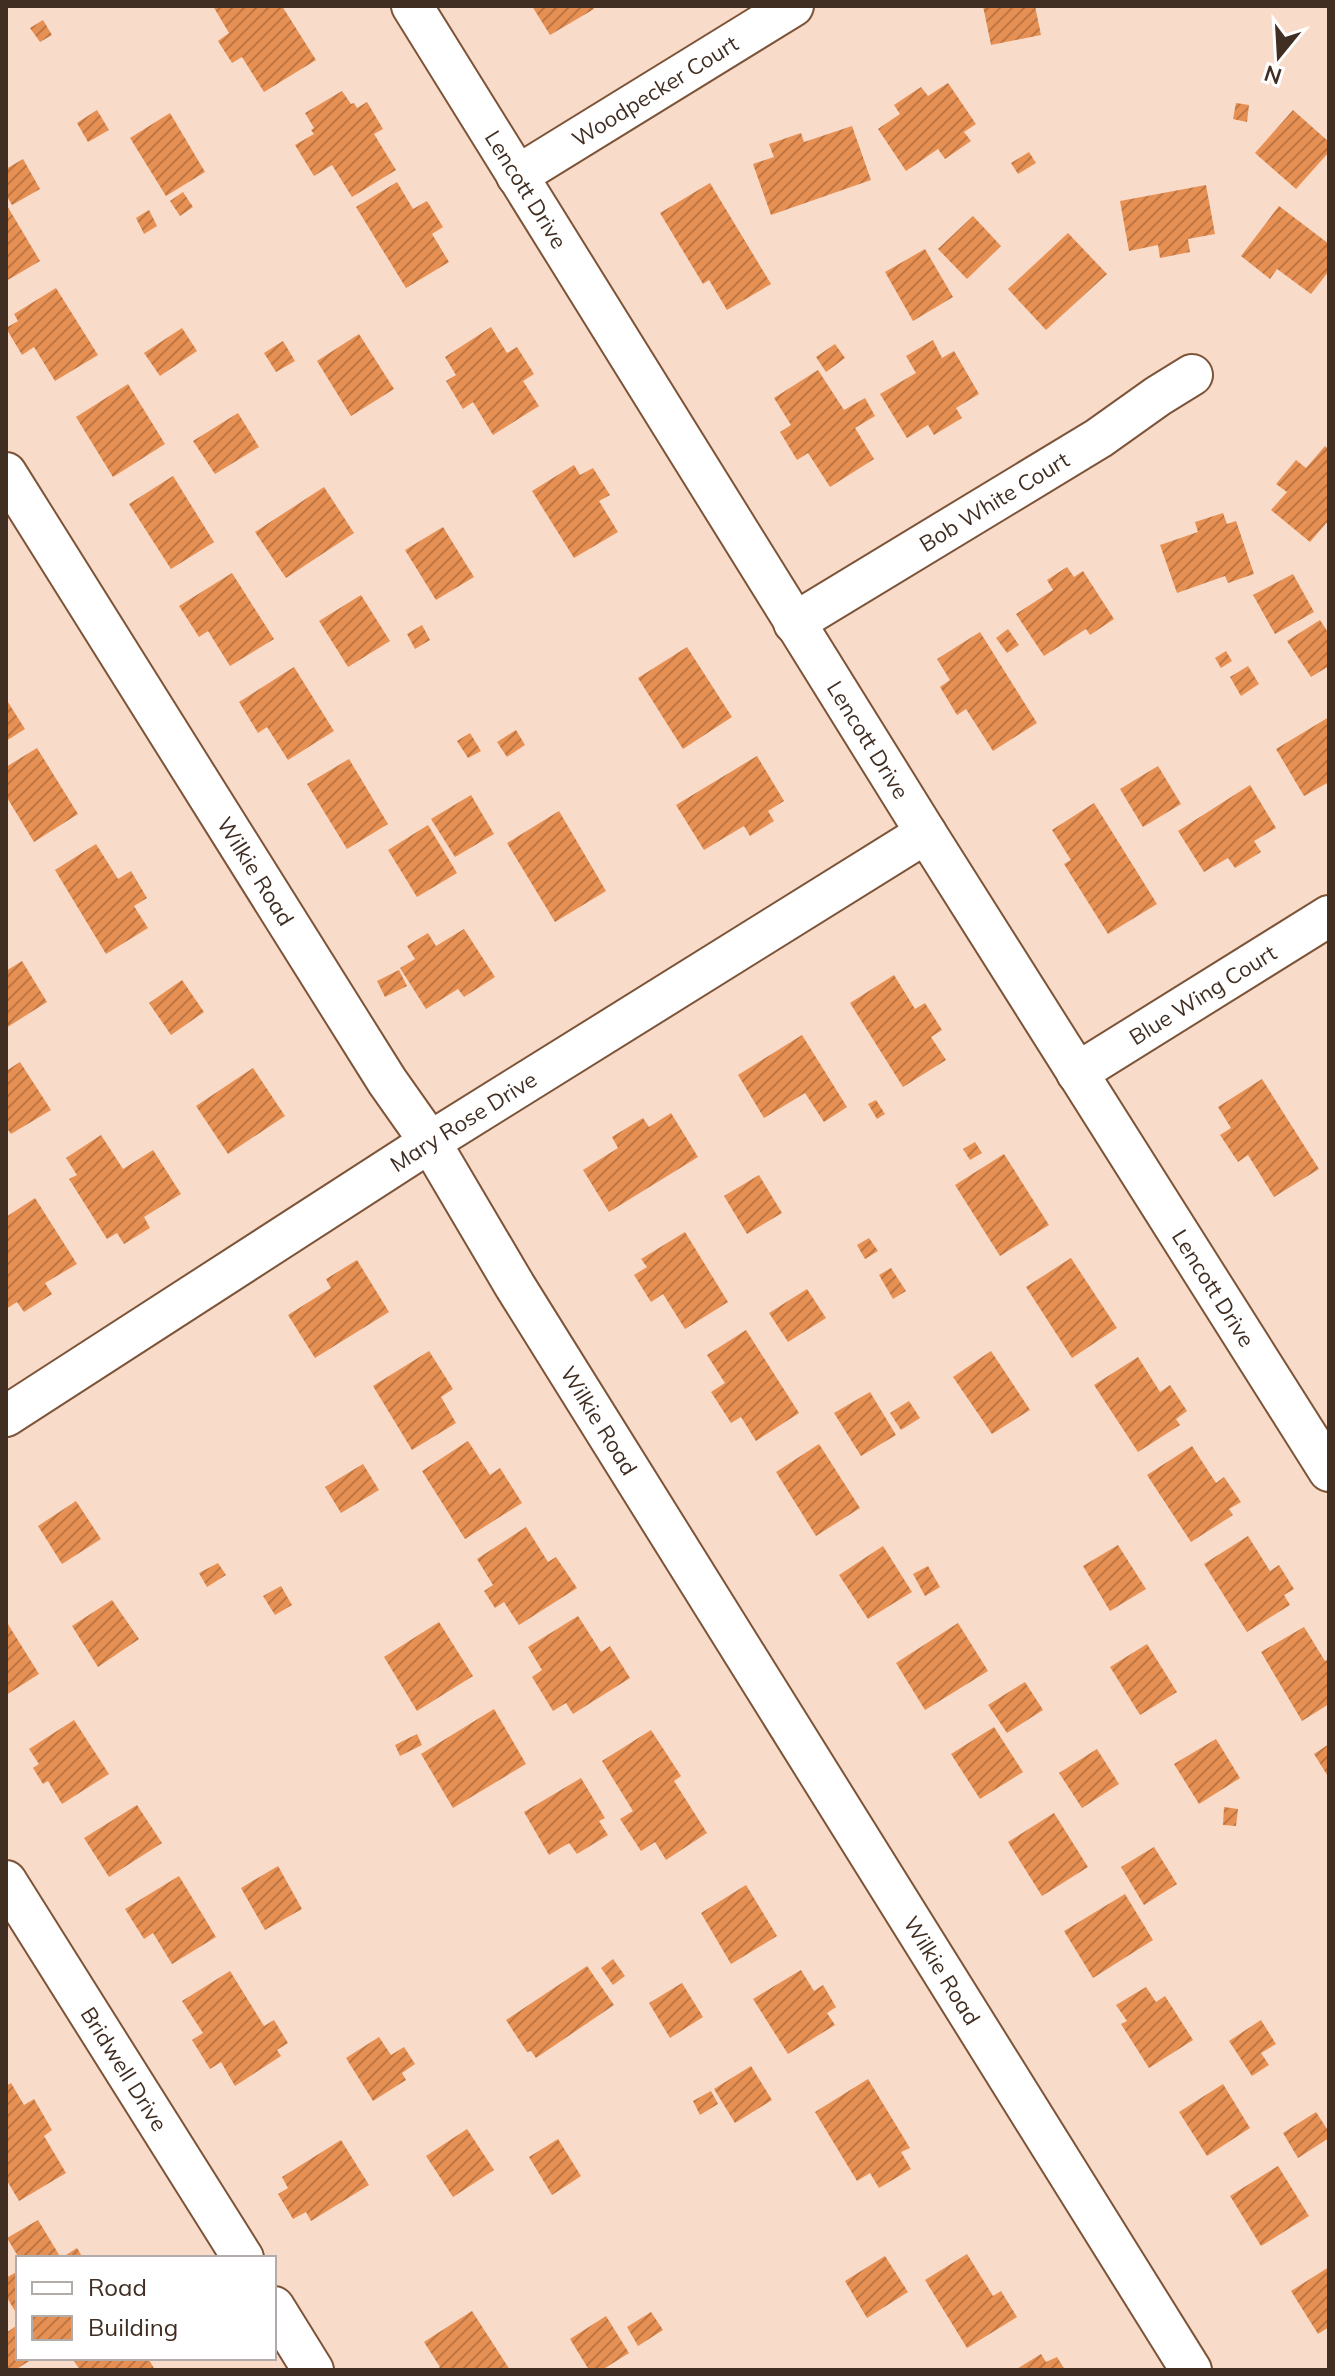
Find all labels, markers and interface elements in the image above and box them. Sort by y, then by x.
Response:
north arrow [1239,16,1319,96]
street label: Woodpecker Court [567,29,743,153]
text: N [1261,59,1285,91]
street label: Lencott Drive [479,125,573,254]
street label: Bob White Court [914,445,1074,558]
street label: Lencott Drive [821,676,915,804]
street label: Wilkie Road [211,812,300,931]
street label: Blue Wing Court [1124,938,1282,1051]
street label: Mary Rose Drive [385,1065,542,1178]
street label: Lencott Drive [1166,1224,1261,1352]
street label: Wilkie Road [554,1361,643,1480]
street label: Wilkie Road [897,1911,986,2030]
street label: Bridwell Drive [75,2001,174,2136]
legend [16,2256,276,2360]
text: Road [88,2272,147,2302]
text: Building [88,2312,178,2342]

